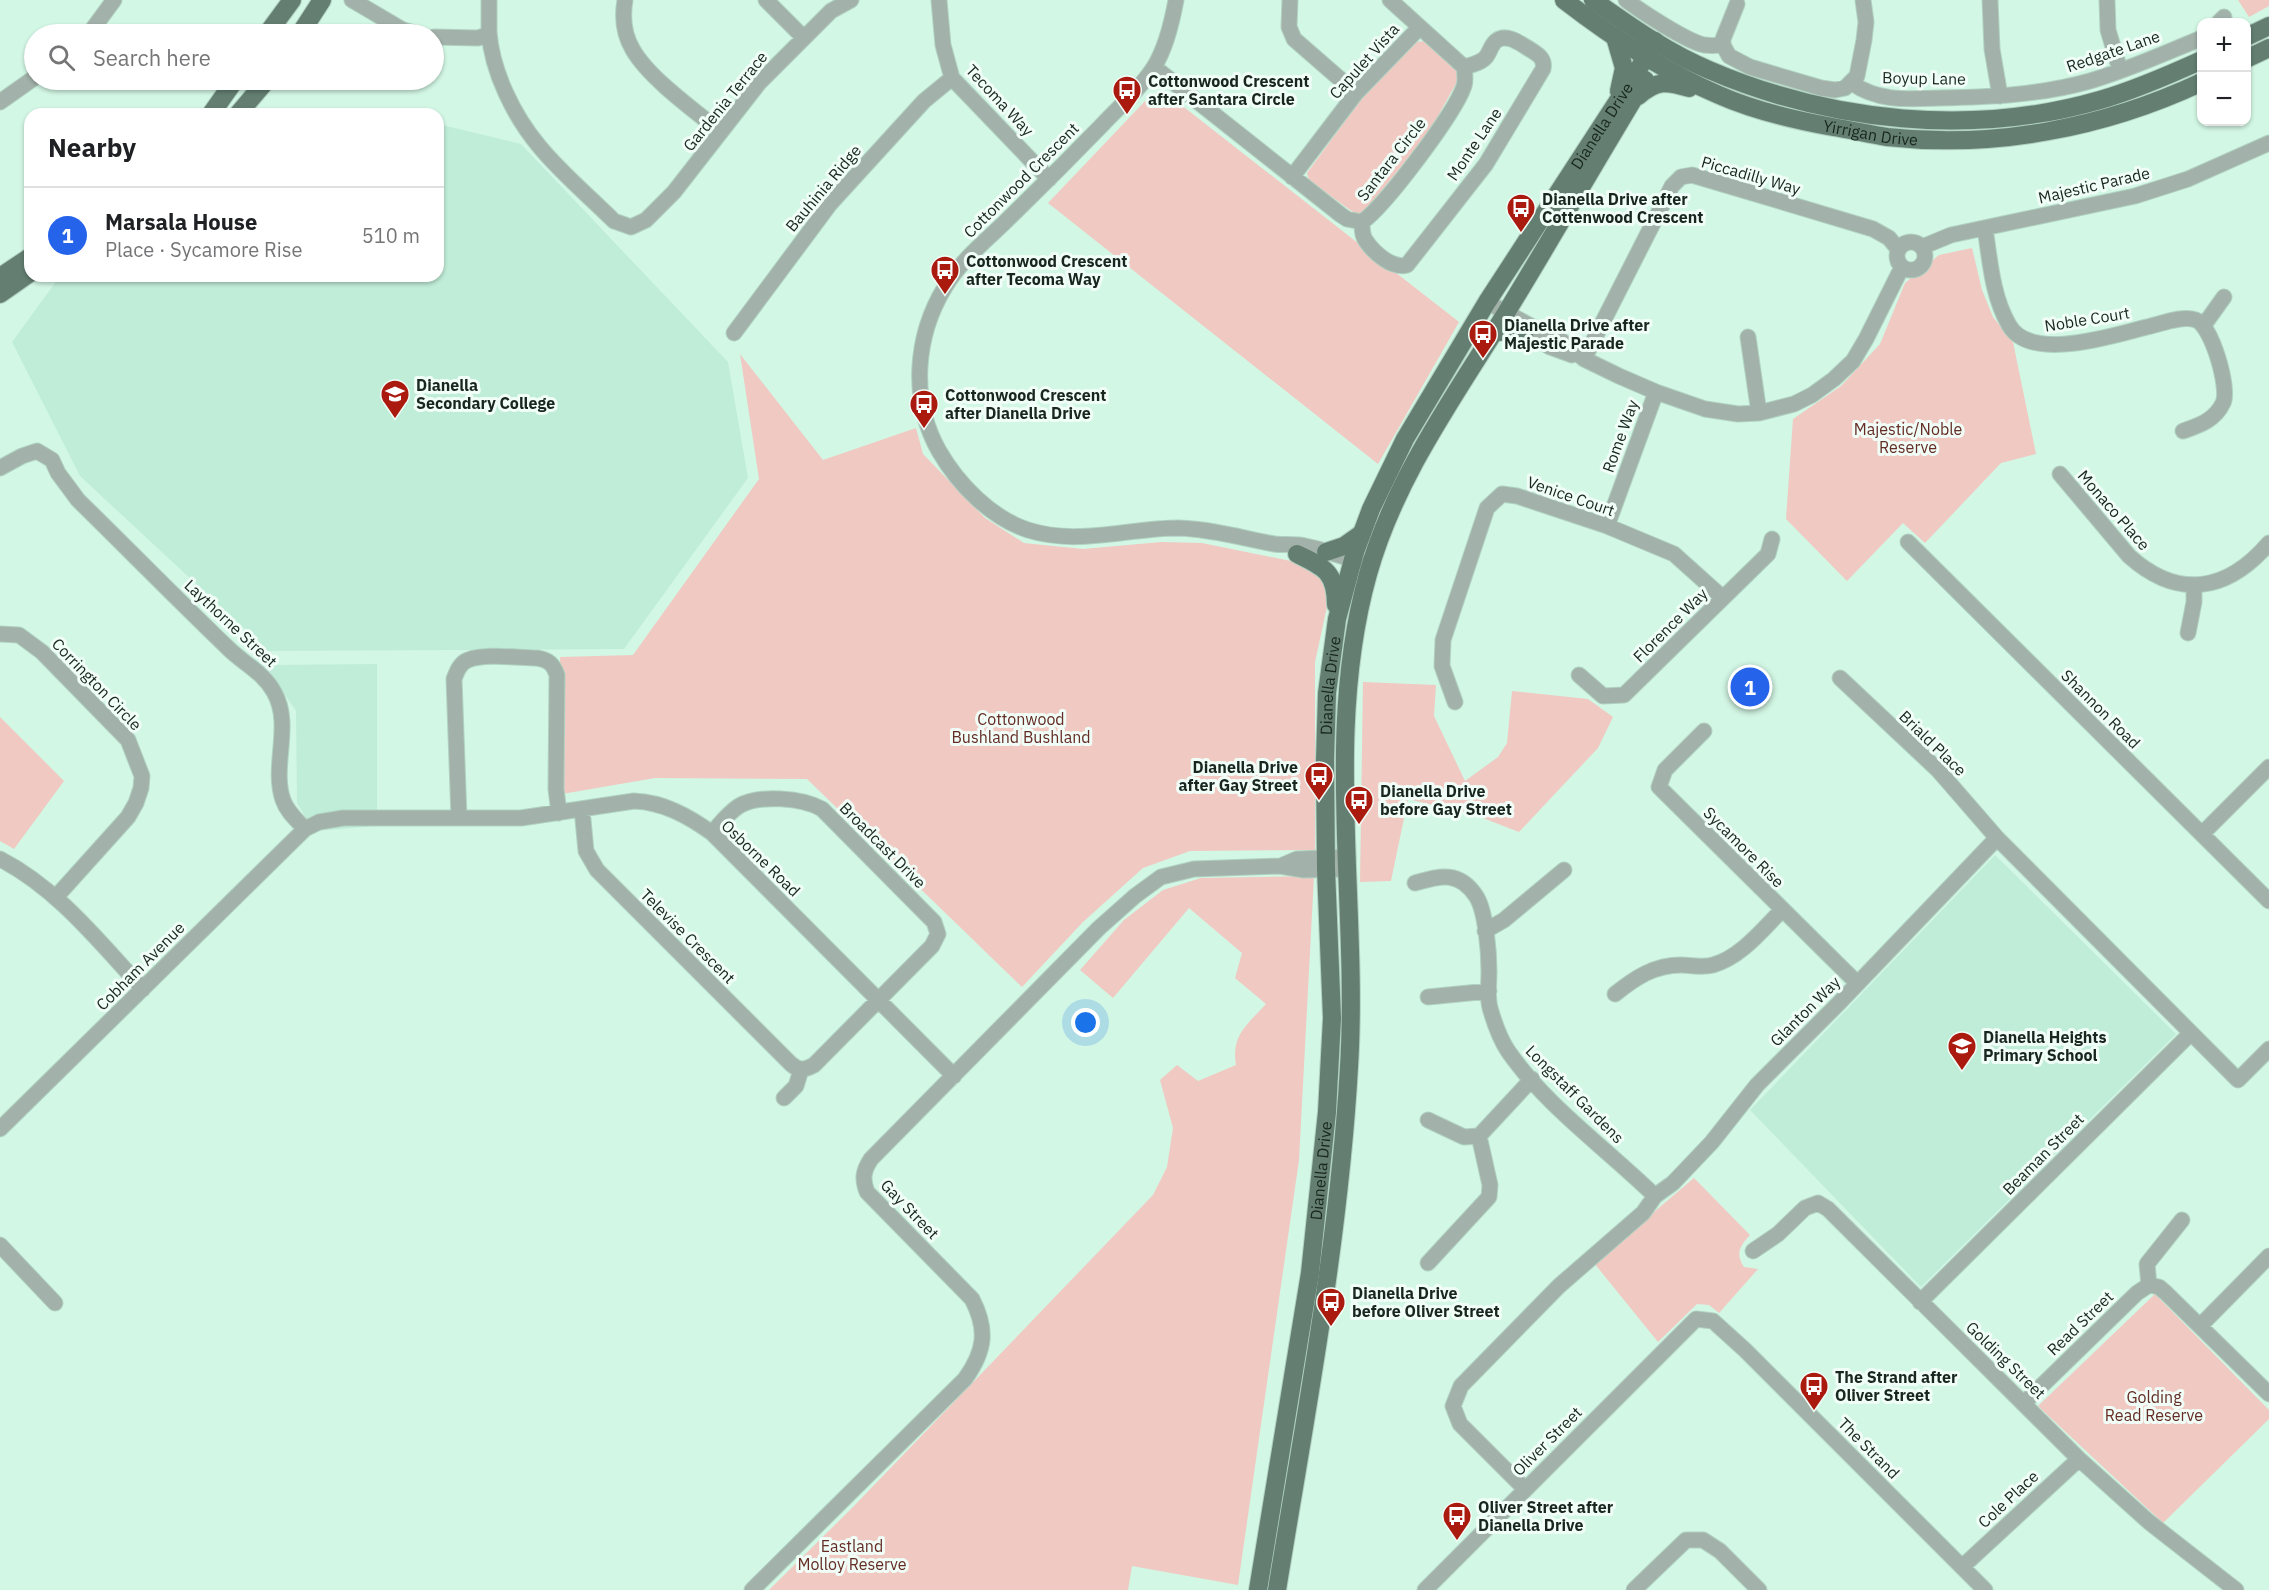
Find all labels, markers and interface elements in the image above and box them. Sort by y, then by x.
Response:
map controls [2197,18,2251,126]
button: + [2197,18,2251,72]
street label: Capulet Vista [1325,19,1404,103]
search box [24,24,444,90]
street label: Redgate Lane [2064,26,2163,76]
icon: search [45,41,78,74]
text: Search here [93,43,211,72]
street label: Gardenia Terrace [679,47,772,155]
street label: Tecoma Way [962,60,1038,140]
street label: Boyup Lane [1882,67,1966,89]
place label: Cottonwood Crescent after Santara Circle [1148,71,1309,109]
button: − [2197,72,2251,126]
bus stop icon: Cottonwood Crescent after Santara Circle [1111,74,1143,116]
street label: Dianella Drive [1566,79,1637,173]
street label: Monte Lane [1442,104,1506,184]
street label: Santara Circle [1352,113,1430,205]
street label: Yirrigan Drive [1821,115,1919,150]
street label: Cottonwood Crescent [959,118,1083,242]
text: Nearby [48,130,136,164]
street label: Bauhinia Ridge [781,140,865,236]
street label: Piccadilly Way [1699,151,1803,199]
street label: Majestic Parade [2036,162,2152,208]
place label: Dianella Drive after Cottenwood Crescent [1542,189,1703,227]
bus stop icon: Dianella Drive after Cottenwood Crescent [1505,192,1537,234]
text: Marsala House [105,207,257,236]
text: 1 [62,222,74,249]
text: 510 m [362,222,420,249]
text: Place · Sycamore Rise [105,236,302,263]
place label: Cottonwood Crescent after Tecoma Way [966,251,1127,289]
bus stop icon: Cottonwood Crescent after Tecoma Way [929,254,961,296]
street label: Noble Court [2043,302,2131,336]
place label: Dianella Drive after Majestic Parade [1504,315,1650,353]
bus stop icon: Dianella Drive after Majestic Parade [1467,318,1499,360]
place label: Dianella Secondary College [416,375,555,413]
school or university icon: Dianella Secondary College [379,378,411,420]
place label: Cottonwood Crescent after Dianella Drive [945,385,1106,423]
bus stop icon: Cottonwood Crescent after Dianella Drive [908,388,940,430]
street label: Rome Way [1598,397,1642,475]
park label: Majestic/Noble Reserve [1854,419,1963,457]
street label: Monaco Place [2074,466,2154,554]
street label: Venice Court [1525,472,1617,520]
street label: Laythorne Street [180,575,282,671]
street label: Florence Way [1629,584,1711,666]
street label: Corrington Circle [48,634,146,734]
street label: Dianella Drive [1316,635,1345,735]
pin: 1 [1730,664,1770,710]
street label: Shannon Road [2057,665,2145,753]
street label: Briald Place [1895,706,1971,780]
park label: Cottonwood Bushland Bushland [951,709,1091,747]
place label: Dianella Drive after Gay Street [1179,757,1298,795]
bus stop icon: Dianella Drive after Gay Street [1303,760,1335,802]
place label: Dianella Drive before Gay Street [1380,781,1512,819]
bus stop icon: Dianella Drive before Gay Street [1343,784,1375,826]
street label: Broadcast Drive [836,798,930,892]
street label: Sycamore Rise [1699,802,1789,892]
street label: Osborne Road [717,815,805,901]
street label: Televise Crescent [636,884,740,988]
street label: Cobham Avenue [92,917,189,1014]
street label: Glanton Way [1766,972,1844,1050]
your location [1071,1008,1100,1037]
place label: Dianella Heights Primary School [1983,1027,2107,1065]
school or university icon: Dianella Heights Primary School [1946,1030,1978,1072]
street label: Longstaff Gardens [1522,1041,1628,1147]
street label: Beaman Street [1998,1109,2088,1199]
street label: Dianella Drive [1306,1120,1336,1221]
street label: Gay Street [877,1175,943,1243]
place label: Dianella Drive before Oliver Street [1352,1283,1500,1321]
bus stop icon: Dianella Drive before Oliver Street [1315,1286,1347,1328]
street label: Read Street [2043,1287,2117,1359]
street label: Golding Street [1962,1317,2050,1403]
place label: The Strand after Oliver Street [1835,1367,1958,1405]
bus stop icon: The Strand after Oliver Street [1798,1370,1830,1412]
park label: Golding Read Reserve [2105,1387,2203,1425]
street label: Oliver Street [1508,1402,1586,1480]
street label: The Strand [1834,1413,1904,1483]
street label: Cole Place [1974,1466,2042,1532]
place label: Oliver Street after Dianella Drive [1478,1497,1614,1535]
bus stop icon: Oliver Street after Dianella Drive [1441,1500,1473,1542]
park label: Eastland Molloy Reserve [797,1536,907,1574]

